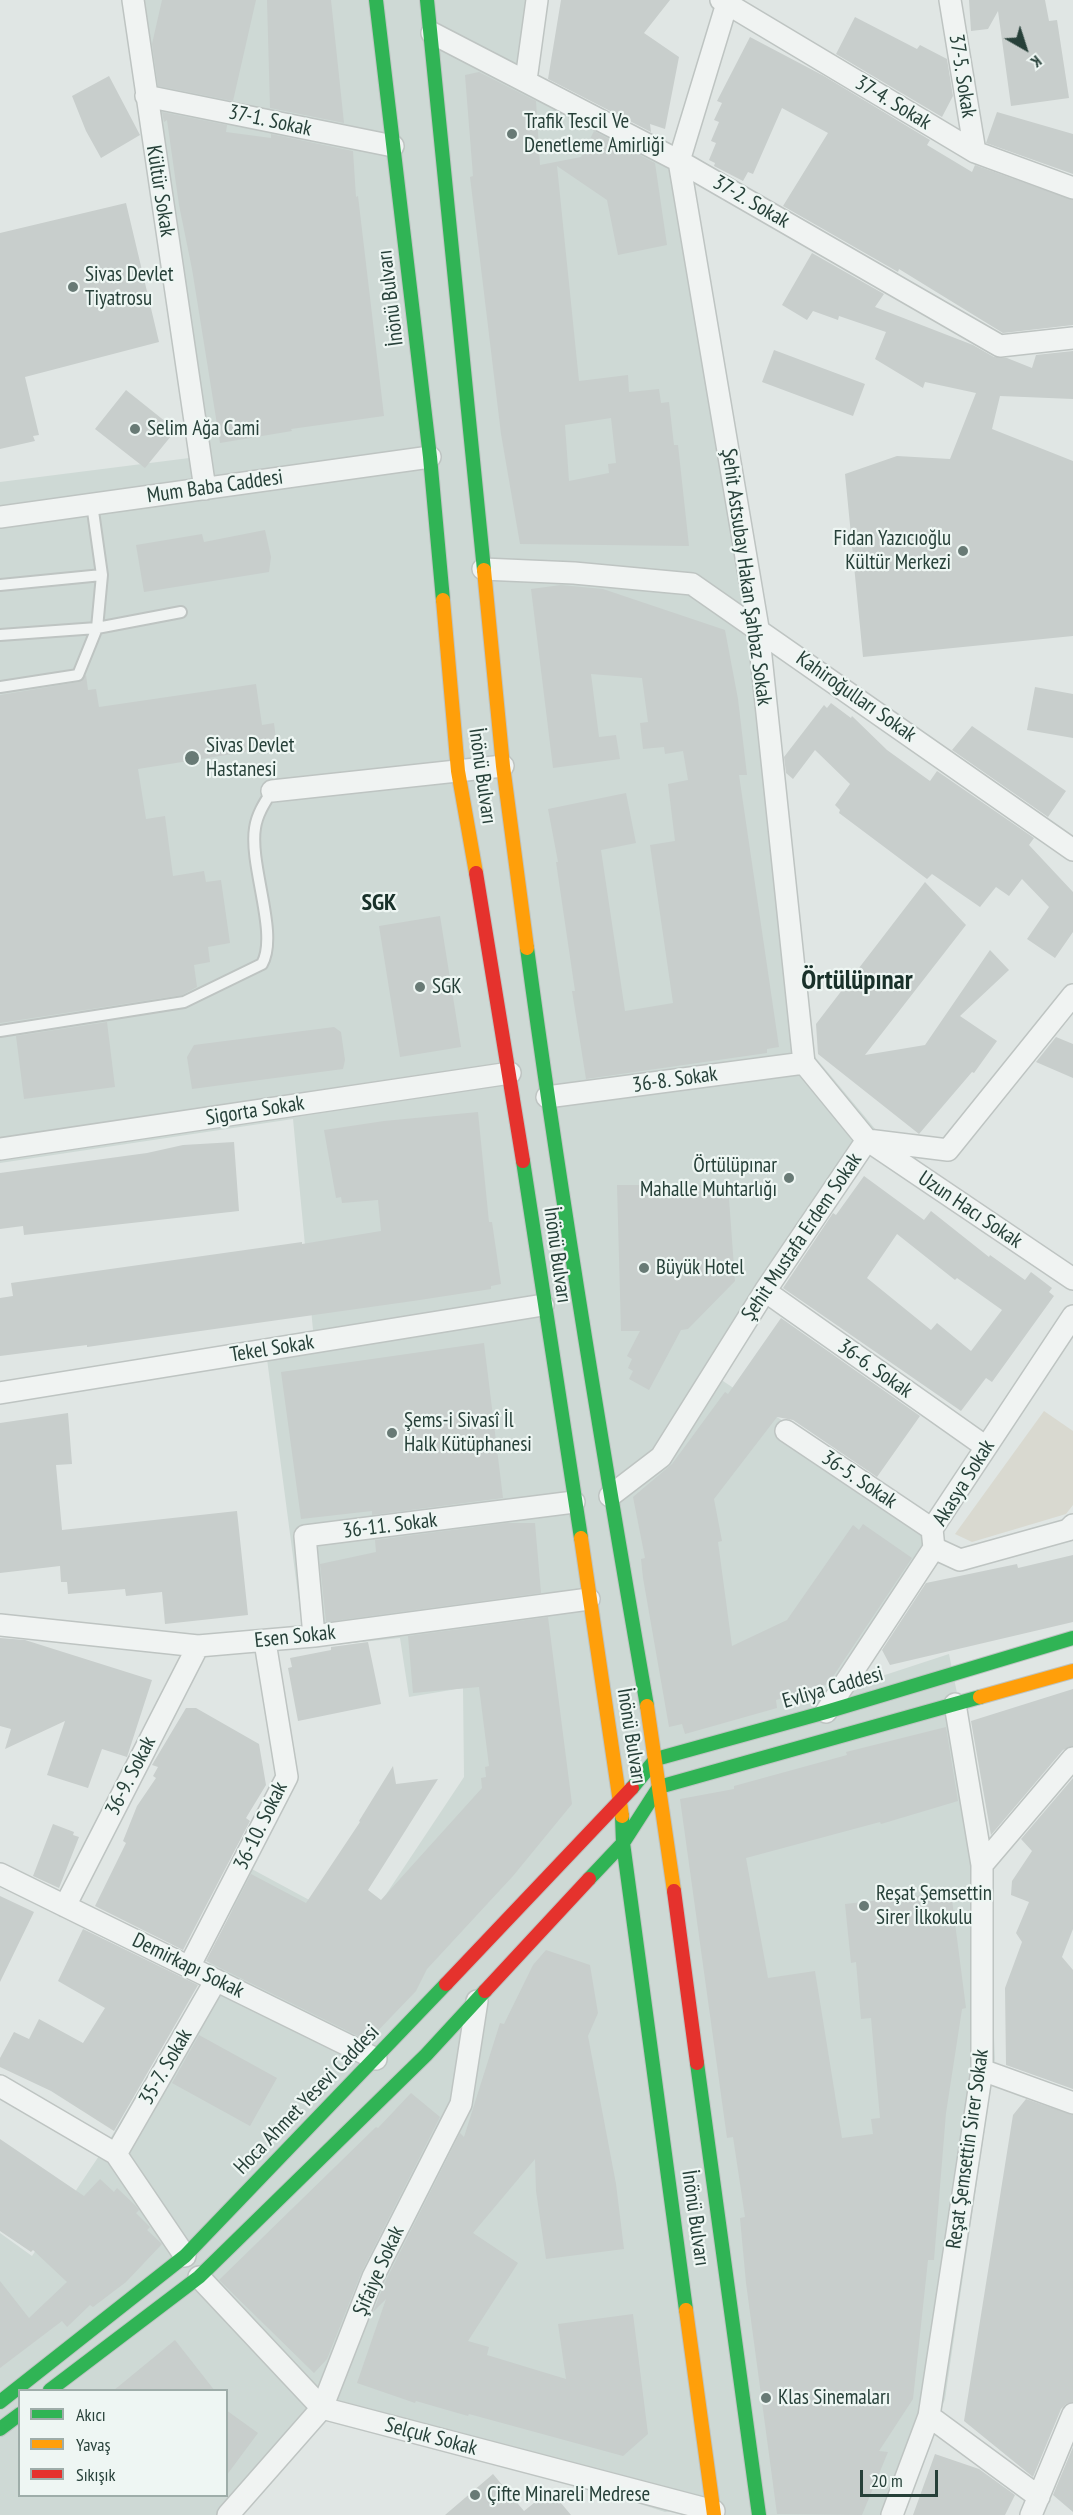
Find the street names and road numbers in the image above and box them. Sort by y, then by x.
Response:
street label: 37-5. Sokak [943,32,981,120]
street label: 37-4. Sokak [850,70,936,136]
street label: 37-1. Sokak [226,100,314,142]
street label: Kültür Sokak [140,143,180,239]
street label: 37-2. Sokak [708,170,794,234]
street label: İnönü Bulvarı [373,248,409,348]
street label: Şehit Astsubay Hakan Şahbaz Sokak [715,447,777,707]
street label: Mum Baba Caddesi [145,465,285,509]
street label: Kahiroğulları Sokak [791,646,921,748]
street label: İnönü Bulvarı [463,726,501,826]
street label: 36-8. Sokak [631,1062,719,1098]
street label: Sigorta Sokak [204,1091,306,1131]
street label: Şehit Mustafa Erdem Sokak [736,1148,868,1326]
street label: Uzun Hacı Sokak [913,1166,1027,1254]
street label: İnönü Bulvarı [538,1205,576,1305]
street label: Tekel Sokak [228,1330,316,1368]
street label: 36-6. Sokak [833,1334,917,1404]
street label: Akasya Sokak [928,1435,1000,1531]
street label: 36-5. Sokak [817,1446,901,1514]
street label: 36-11. Sokak [341,1508,439,1544]
street label: Esen Sokak [253,1620,337,1654]
street label: Evliya Caddesi [780,1662,886,1714]
street label: İnönü Bulvarı [611,1686,651,1786]
street label: 36-9. Sokak [100,1732,162,1820]
street label: 36-10. Sokak [229,1778,293,1874]
street label: Demirkapı Sokak [128,1928,248,2004]
street label: Hoca Ahmet Yesevi Caddesi [229,2020,385,2180]
street label: 35-7. Sokak [134,2025,198,2109]
street label: Reşat Şemsettin Sirer Sokak [942,2047,994,2251]
street label: İnönü Bulvarı [676,2168,714,2268]
street label: Şifaiye Sokak [348,2222,410,2320]
street label: Selçuk Sokak [382,2413,480,2461]

